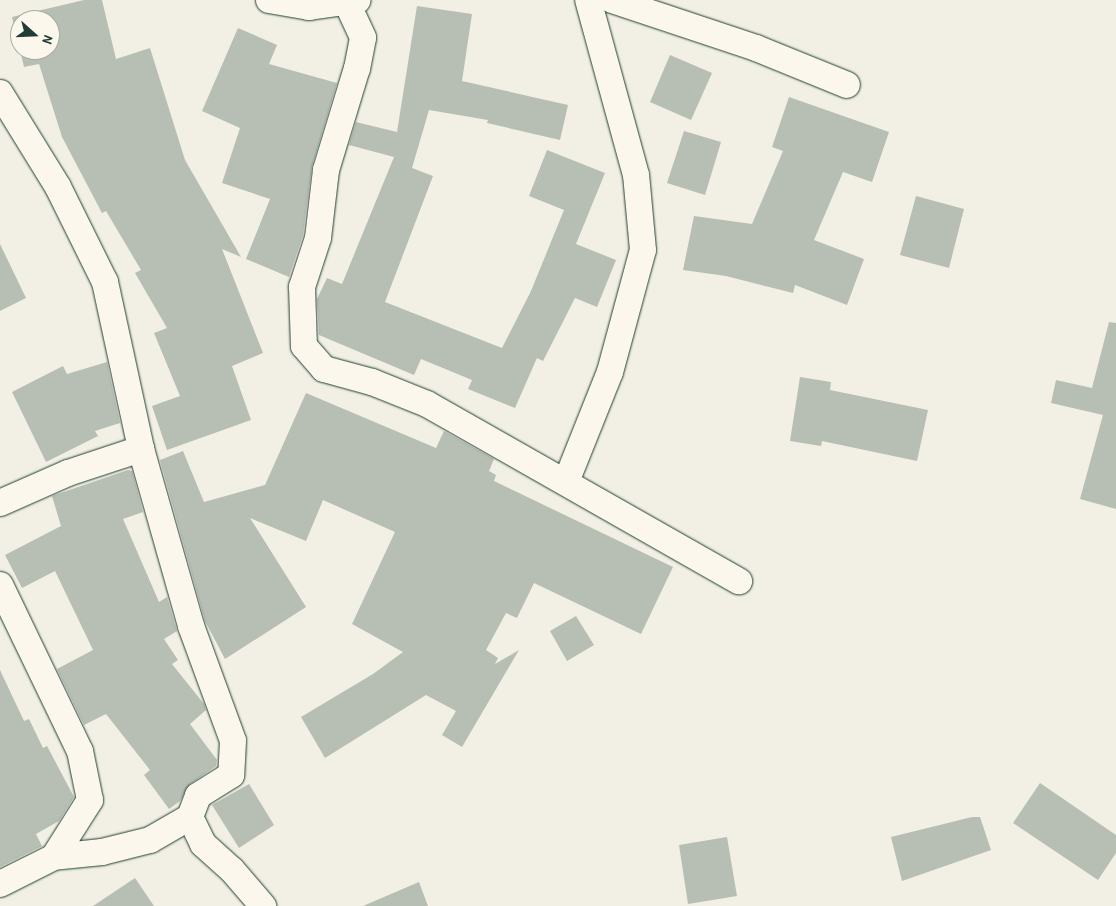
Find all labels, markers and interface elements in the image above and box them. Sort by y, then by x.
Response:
north arrow [10,10,60,60]
text: N [38,33,59,47]

